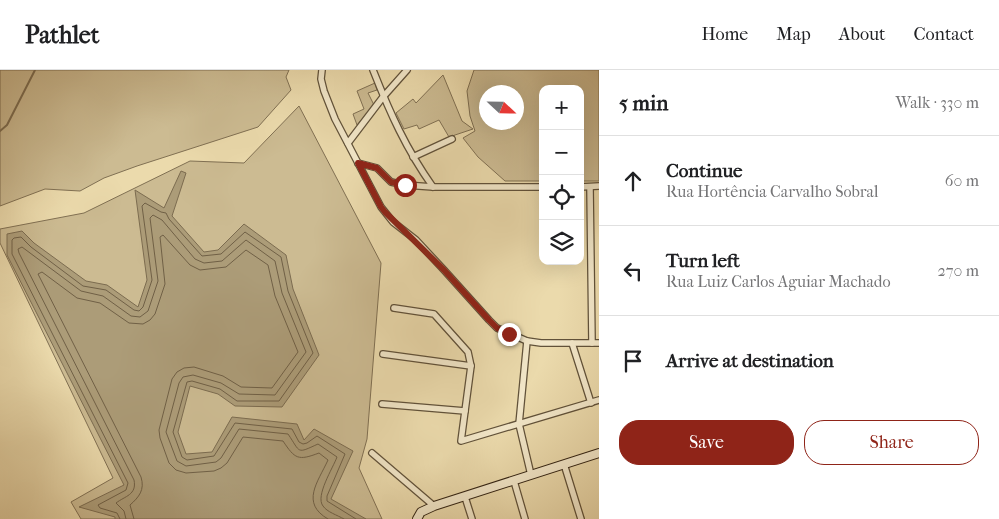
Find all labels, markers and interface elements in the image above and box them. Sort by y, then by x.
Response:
text: Pathlet [25,21,99,49]
text: Home [701,24,748,45]
text: Map [776,24,811,45]
text: About [839,24,885,45]
text: Contact [913,24,974,45]
north arrow [479,85,524,130]
map controls [539,85,584,265]
button: + [539,85,584,130]
text: 5 min [619,91,668,115]
text: Walk · 330 m [896,93,979,112]
button: − [539,130,584,175]
text: Continue [666,160,742,182]
icon: ahead [619,167,647,195]
text: 60 m [945,171,979,190]
route start [394,174,417,197]
button: locate [539,175,584,220]
text: Rua Hortência Carvalho Sobral [666,182,878,201]
button: layers [539,220,584,265]
text: Turn left [666,250,740,272]
icon: left [619,257,647,285]
text: 270 m [938,261,979,280]
text: Rua Luiz Carlos Aguiar Machado [666,272,891,291]
route end [498,323,521,346]
icon: arrive [619,347,647,375]
text: Arrive at destination [666,350,834,372]
button: Save [619,420,794,465]
button: Share [804,420,979,465]

